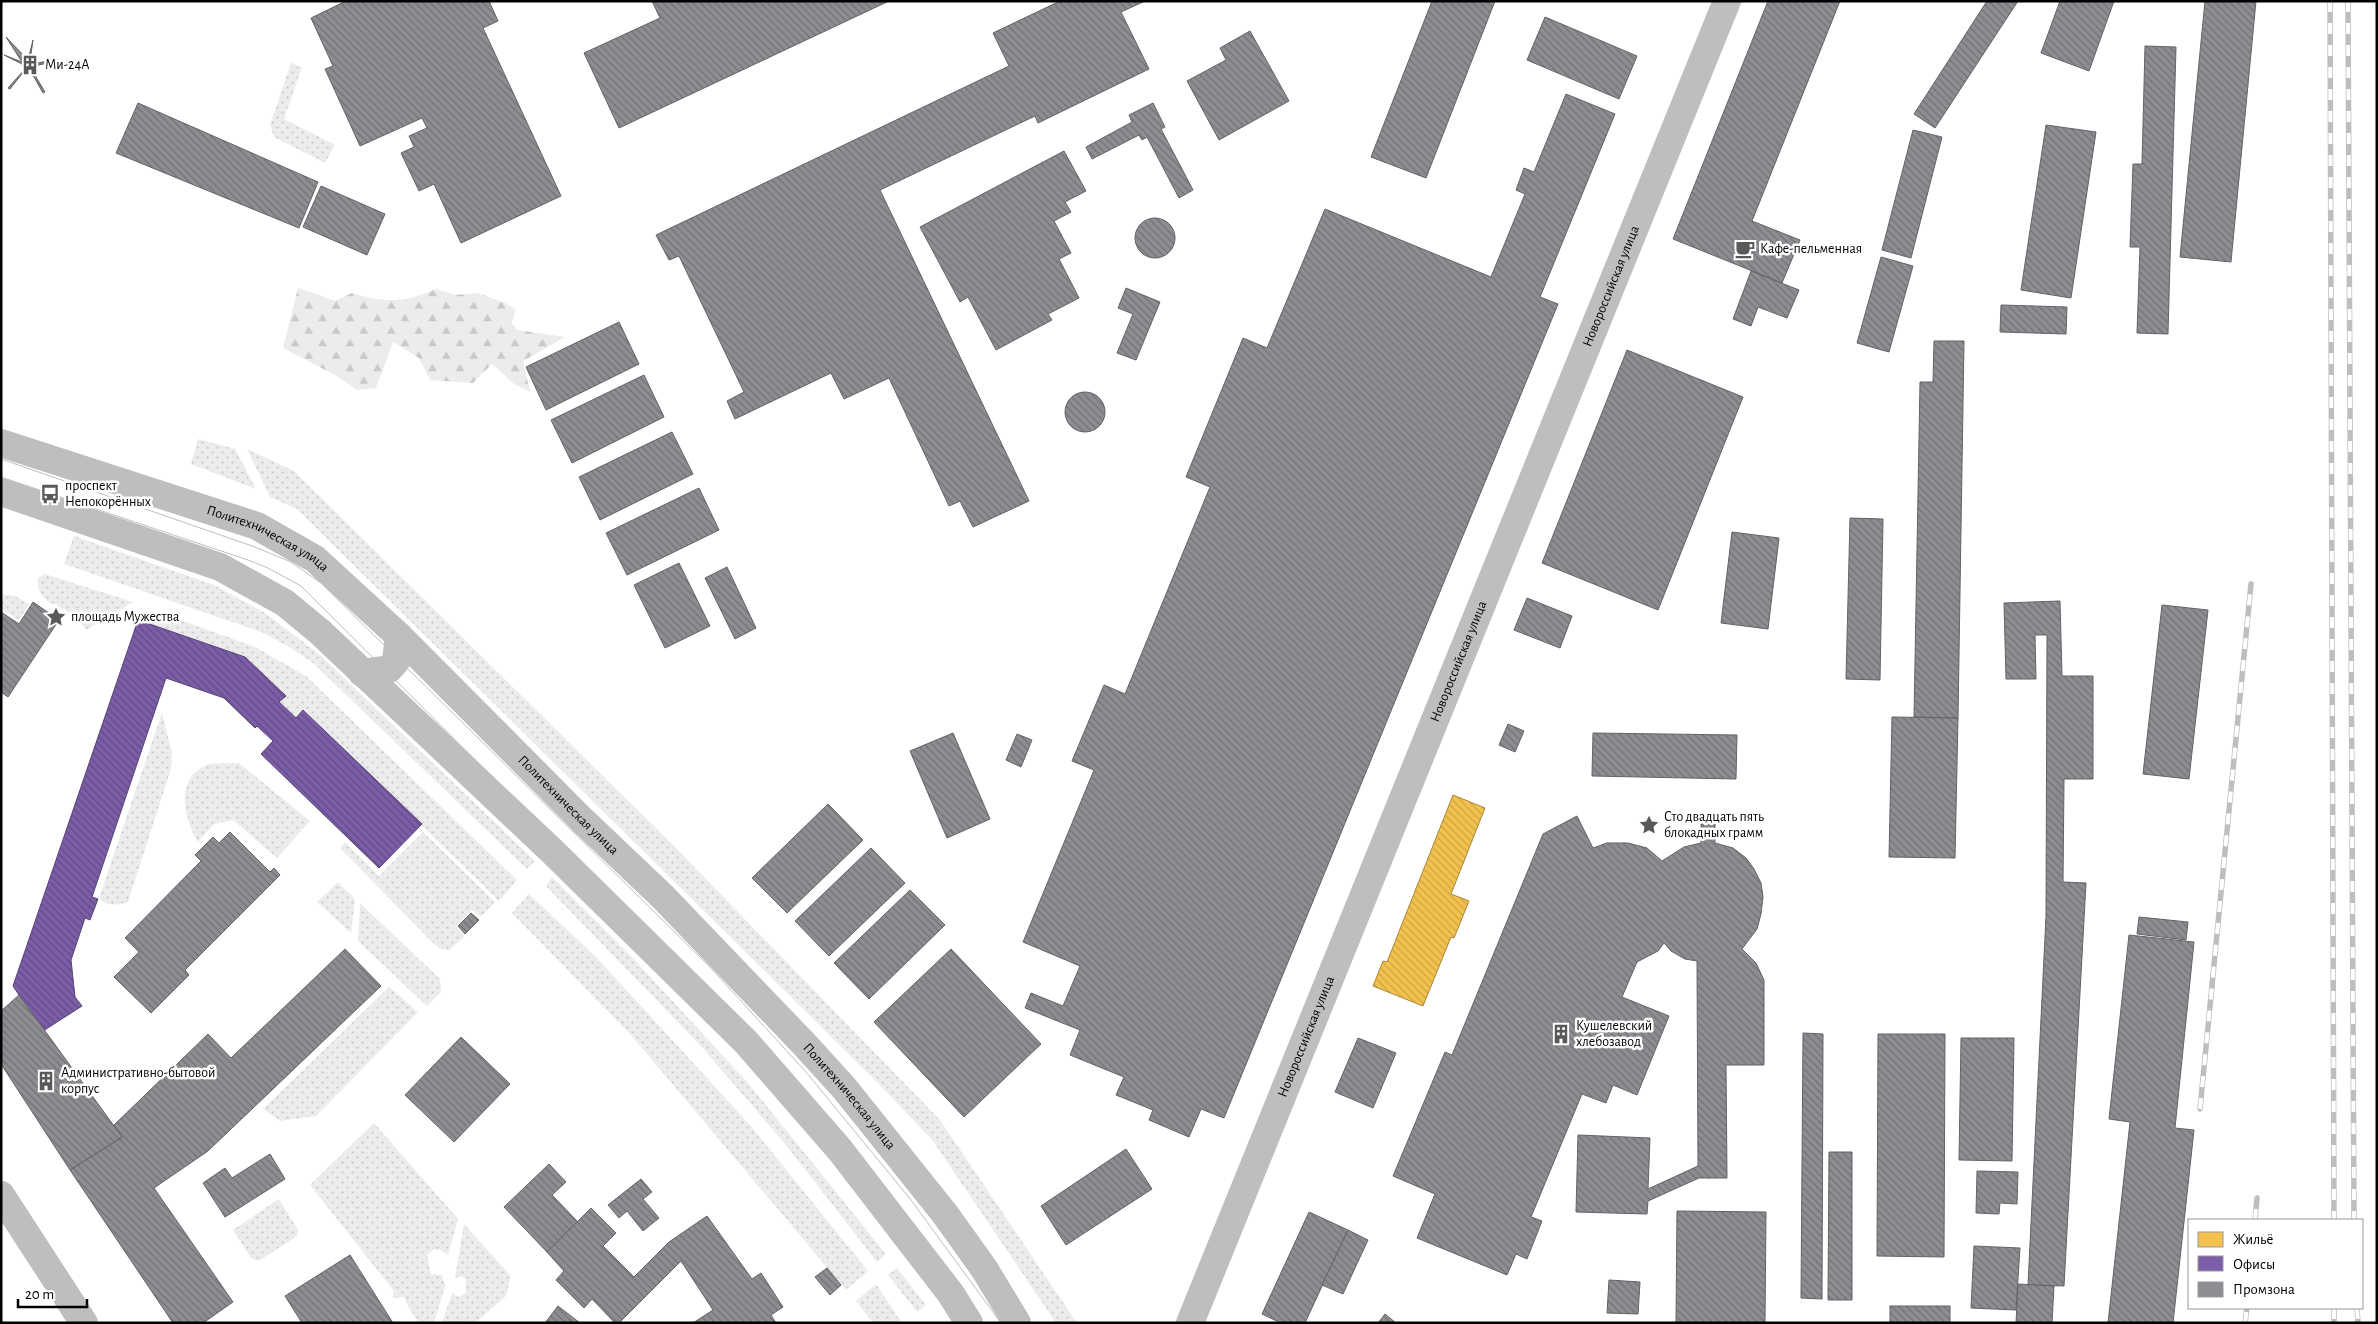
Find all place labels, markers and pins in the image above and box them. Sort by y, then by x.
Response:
building icon: Ми-24А [19,54,41,76]
place label: Ми-24А [45,58,89,72]
cafe icon: Кафе-пельменная [1734,238,1756,260]
place label: Кафе-пельменная [1760,242,1862,256]
place label: проспект Непокорённых [65,479,151,509]
bus stop icon: проспект Непокорённых [39,483,61,505]
place icon: площадь Мужества [45,606,67,628]
place label: площадь Мужества [71,610,180,624]
place label: Сто двадцать пять блокадных грамм [1664,810,1764,840]
place icon: Сто двадцать пять блокадных грамм [1638,814,1660,836]
place label: Кушелевский хлебозавод [1576,1019,1652,1049]
building icon: Кушелевский хлебозавод [1550,1023,1572,1045]
place label: Административно-бытовой корпус [61,1066,215,1096]
building icon: Административно-бытовой корпус [35,1070,57,1092]

